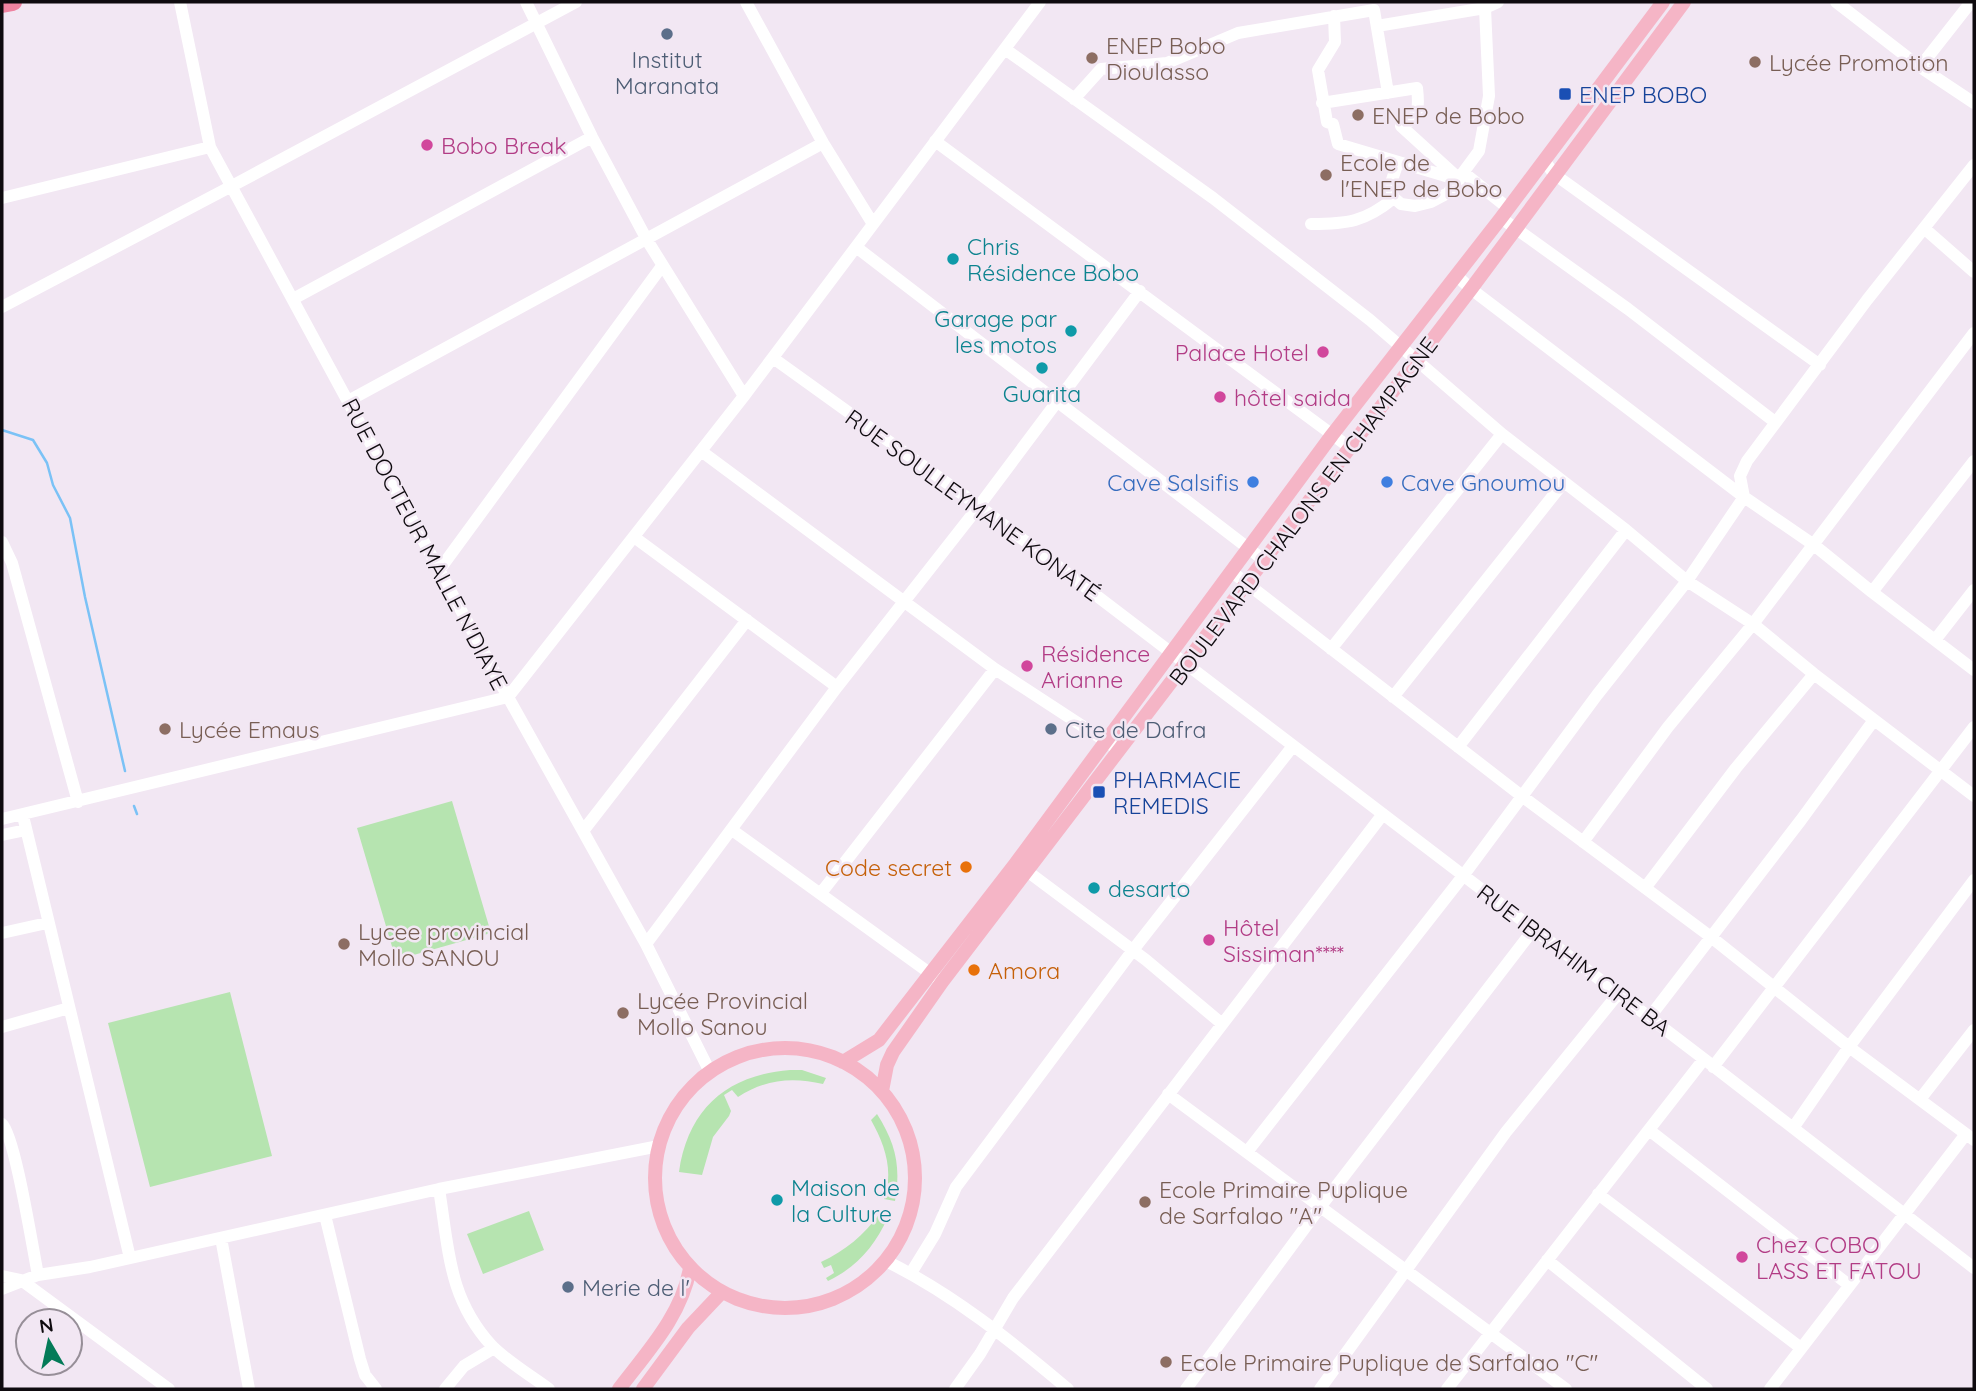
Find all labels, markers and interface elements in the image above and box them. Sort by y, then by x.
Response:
marker: Institut Maranata [659,26,675,42]
place label: ENEP Bobo Dioulasso [1106,31,1226,86]
place label: Institut Maranata [615,45,719,100]
place label: Lycée Promotion [1769,48,1949,77]
marker: ENEP Bobo Dioulasso [1084,50,1100,66]
marker: Lycée Promotion [1747,54,1763,70]
place label: ENEP BOBO [1579,80,1707,109]
marker: ENEP BOBO [1557,86,1573,102]
place label: ENEP de Bobo [1372,101,1525,130]
marker: ENEP de Bobo [1350,107,1366,123]
place label: Bobo Break [441,131,567,160]
marker: Bobo Break [419,137,435,153]
place label: Ecole de l'ENEP de Bobo [1340,148,1502,203]
marker: Ecole de l'ENEP de Bobo [1318,167,1334,183]
place label: Chris Résidence Bobo [967,232,1139,287]
marker: Chris Résidence Bobo [945,251,961,267]
place label: Garage par les motos [934,304,1057,359]
marker: Garage par les motos [1063,323,1079,339]
street label: BOULEVARD CHALONS EN CHAMPAGNE [1162,331,1444,691]
place label: Palace Hotel [1175,338,1309,367]
marker: Palace Hotel [1315,344,1331,360]
marker: Guarita [1034,360,1050,376]
place label: Guarita [1003,379,1081,408]
place label: hôtel saida [1234,383,1351,412]
marker: hôtel saida [1212,389,1228,405]
street label: RUE DOCTEUR MALLE N'DIAYE [336,393,514,695]
street label: RUE SOULLEYMANE KONATÉ [840,403,1106,607]
place label: Cave Salsifis [1107,468,1239,497]
place label: Cave Gnoumou [1401,468,1565,497]
marker: Cave Salsifis [1245,474,1261,490]
marker: Cave Gnoumou [1379,474,1395,490]
place label: Résidence Arianne [1041,639,1150,694]
marker: Résidence Arianne [1019,658,1035,674]
place label: Lycée Emaus [179,715,319,744]
place label: Cite de Dafra [1065,715,1206,744]
marker: Lycée Emaus [157,721,173,737]
marker: Cite de Dafra [1043,721,1059,737]
place label: PHARMACIE REMEDIS [1113,765,1241,820]
marker: PHARMACIE REMEDIS [1091,784,1107,800]
place label: Code secret [825,853,952,882]
marker: Code secret [958,859,974,875]
place label: desarto [1108,874,1190,903]
street label: RUE IBRAHIM CIRE BA [1471,878,1677,1042]
marker: desarto [1086,880,1102,896]
place label: Hôtel Sissiman**** [1223,913,1344,968]
place label: Lycee provincial Mollo SANOU [358,917,529,972]
marker: Hôtel Sissiman**** [1201,932,1217,948]
marker: Lycee provincial Mollo SANOU [336,936,352,952]
place label: Amora [988,956,1060,985]
marker: Amora [966,962,982,978]
place label: Lycée Provincial Mollo Sanou [637,986,808,1041]
marker: Lycée Provincial Mollo Sanou [615,1005,631,1021]
place label: Maison de la Culture [791,1173,900,1228]
place label: Ecole Primaire Puplique de Sarfalao "A" [1159,1175,1408,1230]
marker: Maison de la Culture [769,1192,785,1208]
marker: Ecole Primaire Puplique de Sarfalao "A" [1137,1194,1153,1210]
place label: Chez COBO LASS ET FATOU [1756,1230,1922,1285]
marker: Chez COBO LASS ET FATOU [1734,1249,1750,1265]
place label: Merie de l' [582,1273,690,1302]
marker: Merie de l' [560,1279,576,1295]
north arrow [14,1307,84,1377]
text: N [38,1312,55,1338]
place label: Ecole Primaire Puplique de Sarfalao "C" [1180,1348,1598,1377]
marker: Ecole Primaire Puplique de Sarfalao "C" [1158,1354,1174,1370]

